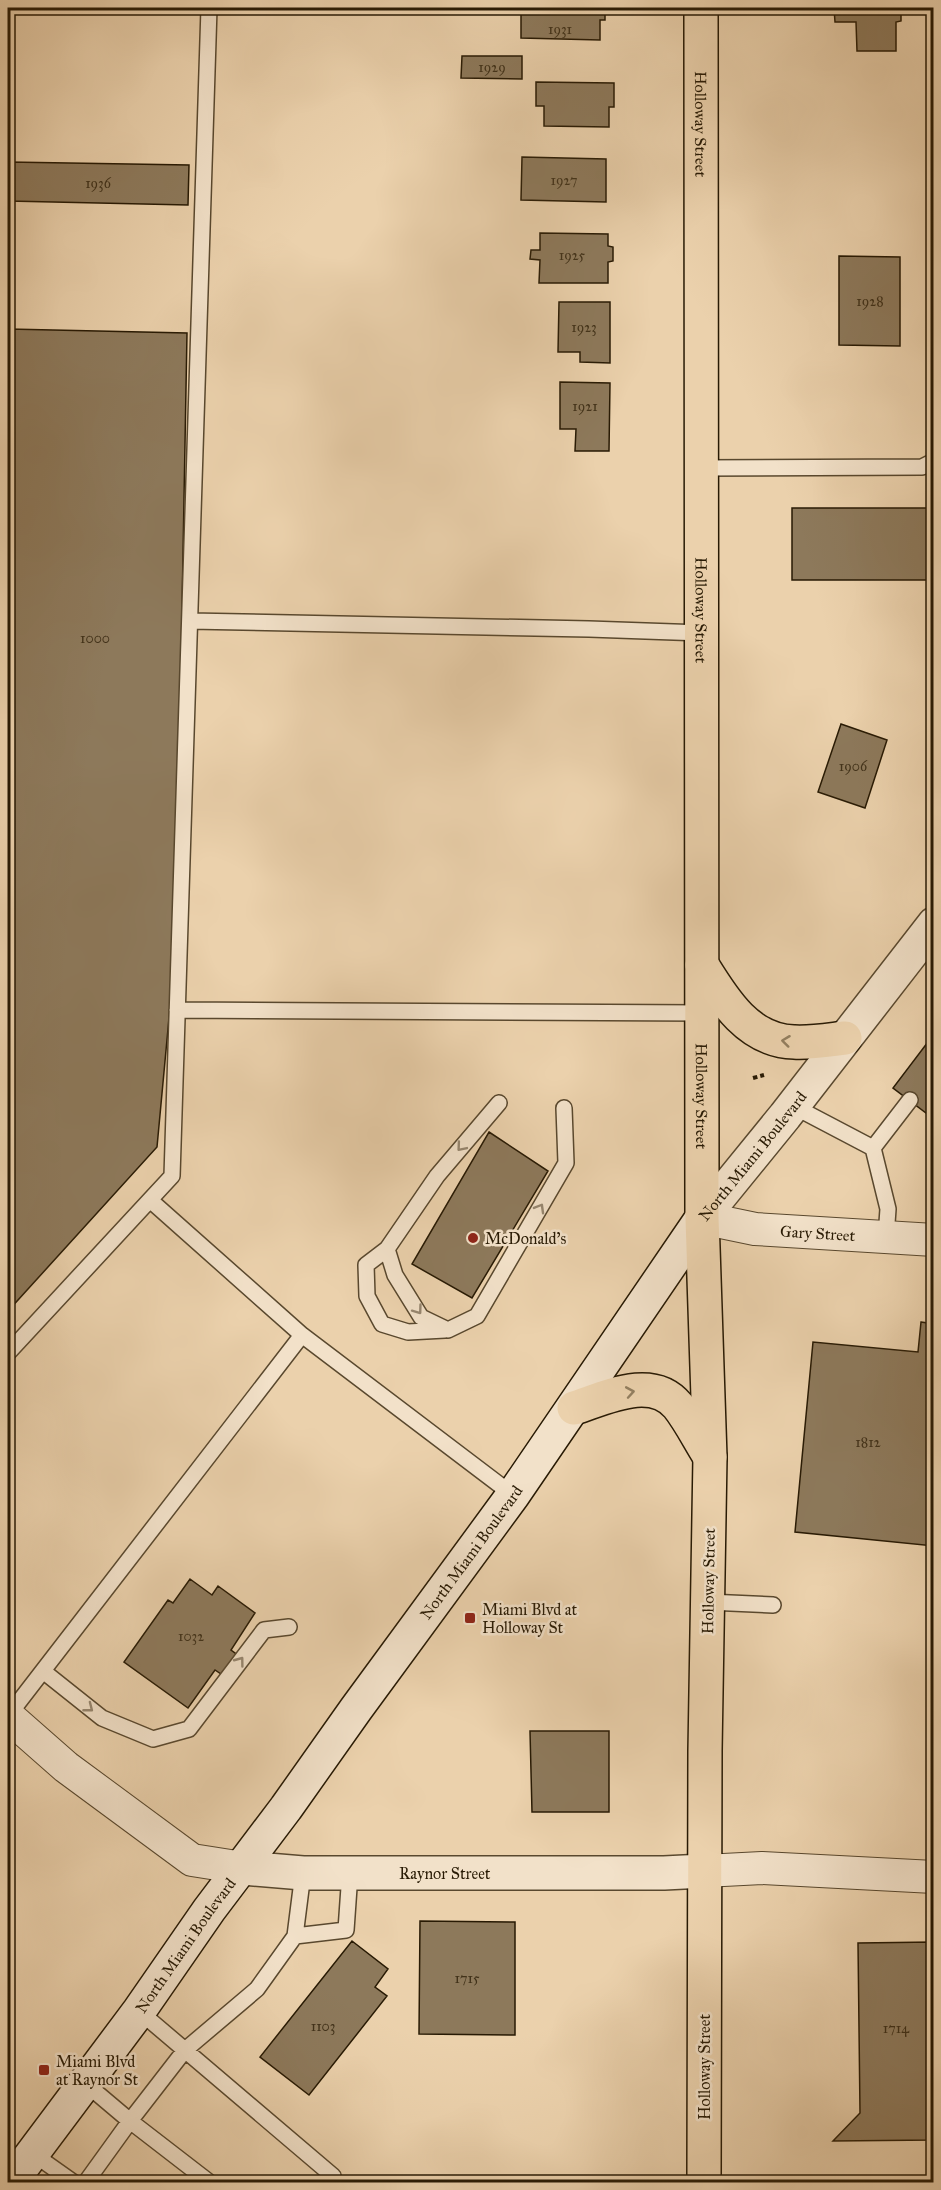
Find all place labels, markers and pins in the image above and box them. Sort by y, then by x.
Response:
place label: McDonald's [485,1229,566,1248]
marker: McDonald's [466,1231,480,1245]
place label: Miami Blvd at Holloway St [482,1600,577,1637]
marker: Miami Blvd at Holloway St [463,1611,477,1625]
place label: Miami Blvd at Raynor St [56,2052,139,2089]
marker: Miami Blvd at Raynor St [37,2063,51,2077]

